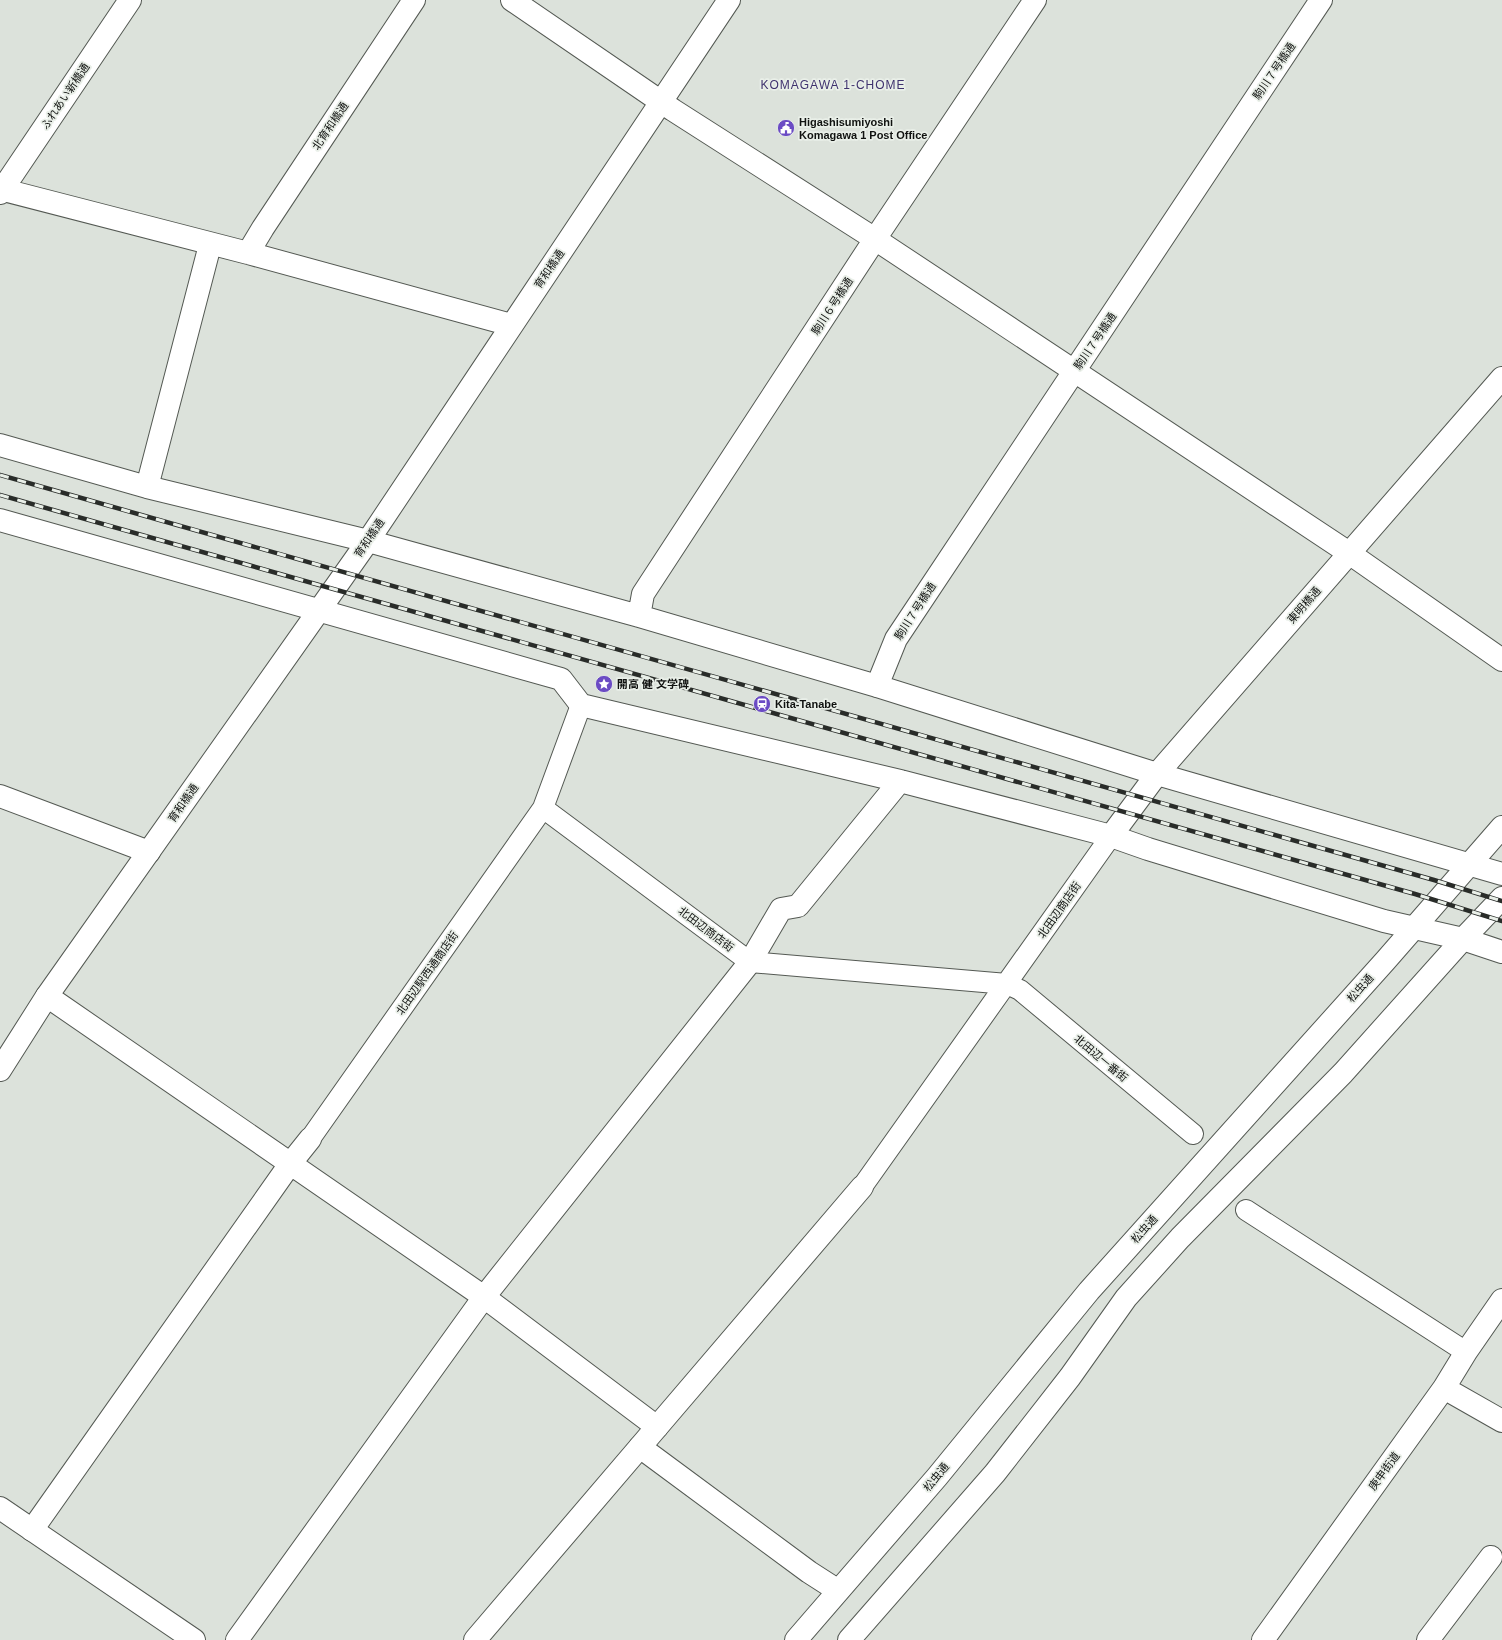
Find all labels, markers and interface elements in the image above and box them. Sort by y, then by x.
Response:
street label: 駒川７号橋通 [1251,40,1297,102]
street label: ふれあい新橋通 [38,61,92,131]
district label: KOMAGAWA 1-CHOME [760,78,906,92]
street label: 北育和橋通 [310,100,350,152]
place label: Higashisumiyoshi Komagawa 1 Post Office [799,116,927,141]
public building icon: Higashisumiyoshi Komagawa 1 Post Office [776,118,796,138]
street label: 育和橋通 [532,247,566,291]
street label: 駒川６号橋通 [809,275,855,337]
street label: 駒川７号橋通 [1072,310,1118,372]
street label: 育和橋通 [352,516,386,560]
street label: 駒川７号橋通 [892,580,938,642]
street label: 東明橋通 [1285,584,1323,626]
place icon: 開高 健 文学碑 [594,674,614,694]
place label: 開高 健 文学碑 [617,678,689,690]
station icon: Kita-Tanabe [752,694,772,714]
place label: Kita-Tanabe [775,698,837,710]
street label: 育和橋通 [165,782,201,824]
street label: 北田辺商店街 [1035,880,1083,940]
street label: 北田辺商店街 [676,904,736,954]
street label: 北田辺駅西通商店街 [394,929,460,1017]
street label: 松虫通 [1345,972,1375,1004]
street label: 北田辺一番街 [1072,1032,1130,1084]
street label: 松虫通 [1129,1213,1159,1245]
street label: 庚申街道 [1366,1450,1402,1492]
street label: 松虫通 [921,1461,951,1493]

